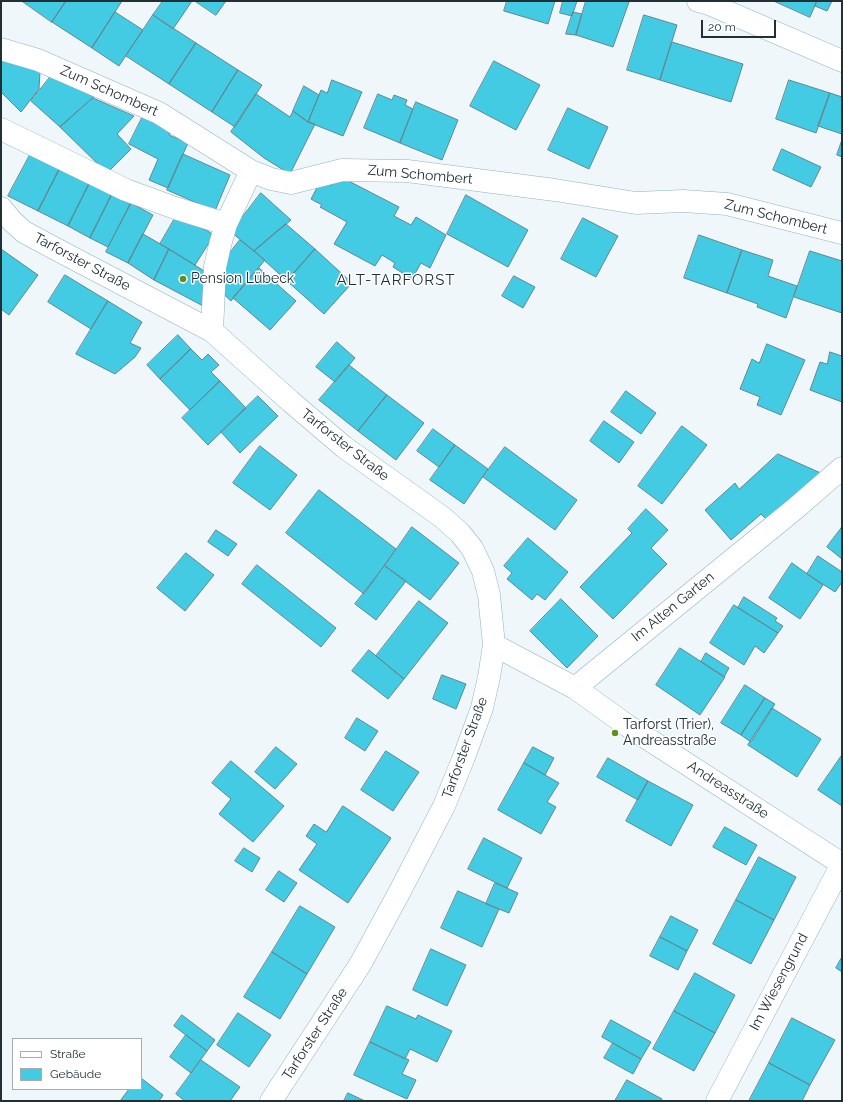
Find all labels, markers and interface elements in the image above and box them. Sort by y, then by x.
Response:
scale bar [703,12,778,38]
text: 20 m [708,20,736,34]
street label: Zum Schombert [57,62,161,120]
street label: Zum Schombert [367,162,473,188]
street label: Zum Schombert [723,196,829,238]
street label: Tarforster Straße [31,230,133,294]
place label: Pension Lübeck [191,271,294,287]
district label: ALT-TARFORST [337,271,455,289]
marker: Pension Lübeck [178,274,188,284]
street label: Tarforster Straße [298,406,392,484]
street label: Im Alten Garten [628,569,718,645]
street label: Tarforster Straße [439,695,491,801]
place label: Tarforst (Trier), Andreasstraße [623,717,717,750]
marker: Tarforst (Trier), Andreasstraße [610,728,620,738]
street label: Andreasstraße [684,757,772,823]
street label: Im Wiesengrund [746,931,812,1033]
street label: Tarforster Straße [279,985,351,1083]
legend [12,1038,142,1090]
text: Straße [50,1047,86,1061]
text: Gebäude [50,1067,101,1081]

